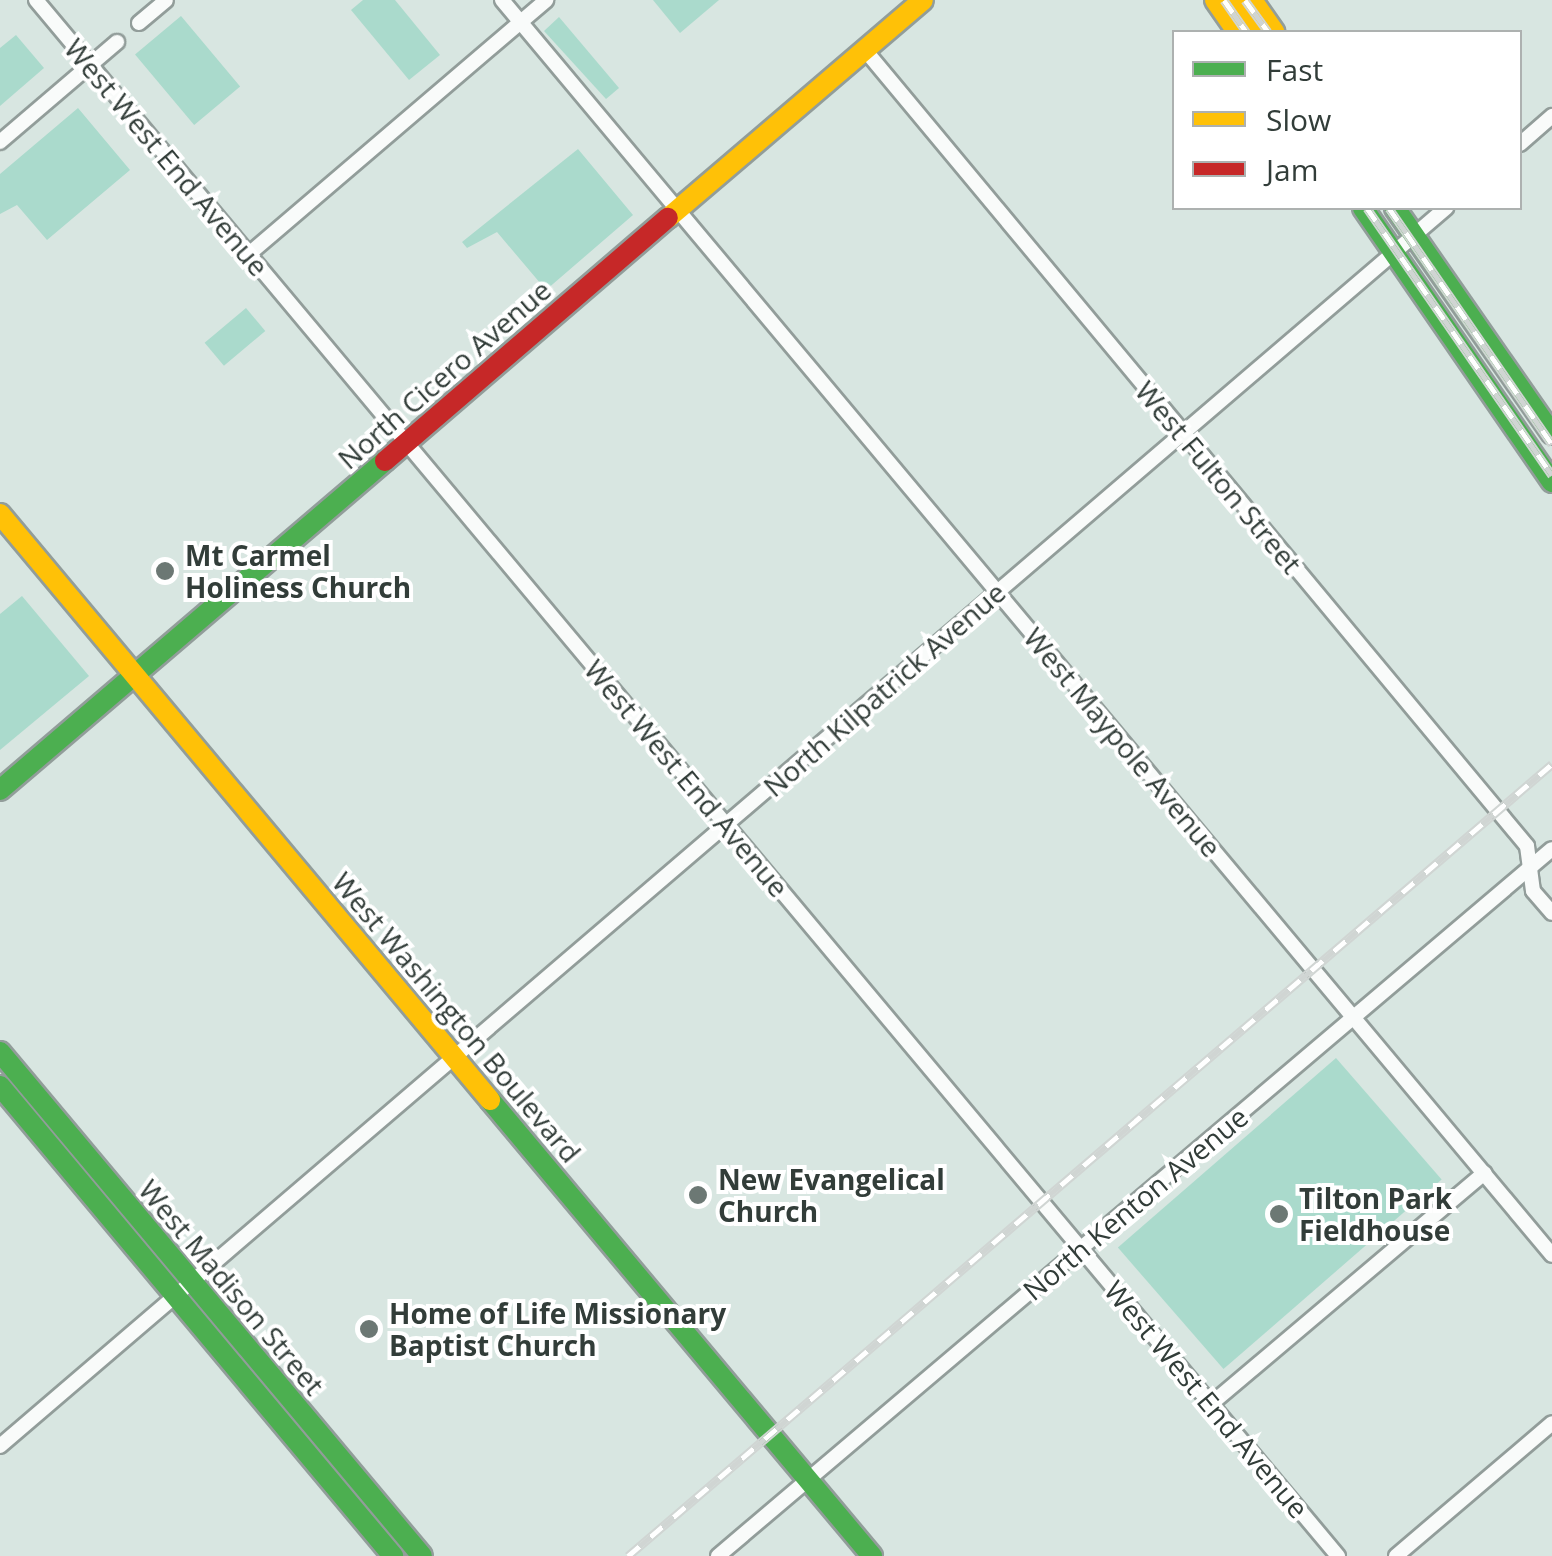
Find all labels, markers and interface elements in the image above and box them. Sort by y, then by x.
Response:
legend [1172,30,1522,210]
street label: West West End Avenue [58,32,276,282]
text: Fast [1266,49,1323,90]
text: Slow [1266,99,1331,140]
text: Jam [1266,149,1319,190]
street label: North Cicero Avenue [331,273,557,475]
street label: West Fulton Street [1129,374,1309,580]
place label: Mt Carmel Holiness Church [185,538,411,604]
marker: Mt Carmel Holiness Church [154,560,176,582]
street label: North Kilpatrick Avenue [756,575,1012,803]
street label: West Maypole Avenue [1017,621,1229,863]
street label: West West End Avenue [578,653,796,903]
street label: West Washington Boulevard [326,865,588,1169]
street label: North Kenton Avenue [1016,1099,1254,1307]
place label: New Evangelical Church [718,1162,945,1228]
street label: West Madison Street [132,1173,332,1401]
place label: Tilton Park Fieldhouse [1299,1181,1452,1247]
marker: New Evangelical Church [687,1184,709,1206]
marker: Tilton Park Fieldhouse [1268,1203,1290,1225]
street label: West West End Avenue [1098,1274,1316,1524]
place label: Home of Life Missionary Baptist Church [389,1296,726,1362]
marker: Home of Life Missionary Baptist Church [358,1318,380,1340]

